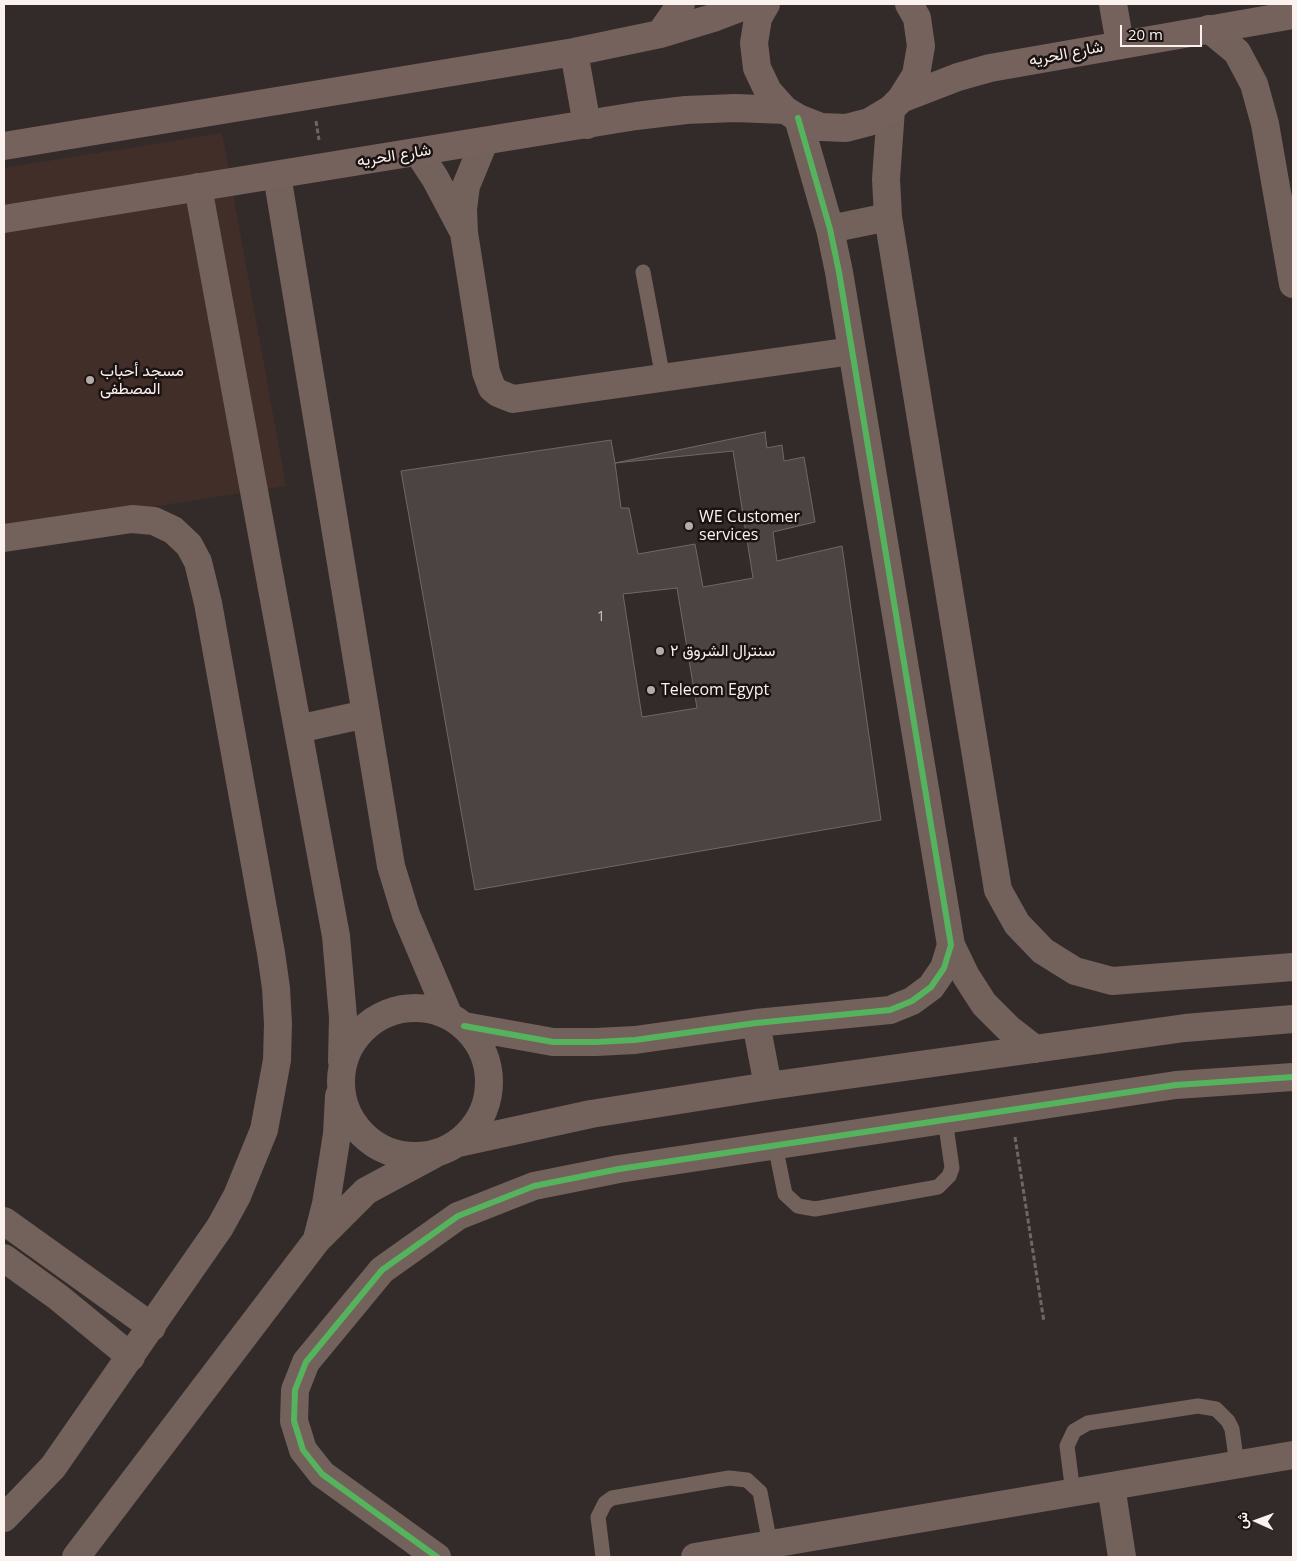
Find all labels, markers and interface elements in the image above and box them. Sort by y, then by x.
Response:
scale bar [1122,15,1204,47]
text: 20 m [1128,24,1163,44]
street label: شارع الحريه [1027,37,1105,71]
street label: شارع الحريه [355,141,433,171]
place label: مسجد أحباب المصطفى [100,361,184,399]
marker: مسجد أحباب المصطفى [84,374,96,386]
place label: WE Customer services [699,507,800,545]
marker: WE Customer services [683,520,695,532]
house number: 1 [597,609,605,625]
place label: سنترال الشروق ٢ [670,641,775,661]
marker: سنترال الشروق ٢ [654,645,666,657]
place label: Telecom Egypt [661,680,769,700]
marker: Telecom Egypt [645,684,657,696]
north arrow [1232,1496,1282,1546]
text: ش [1232,1512,1251,1529]

